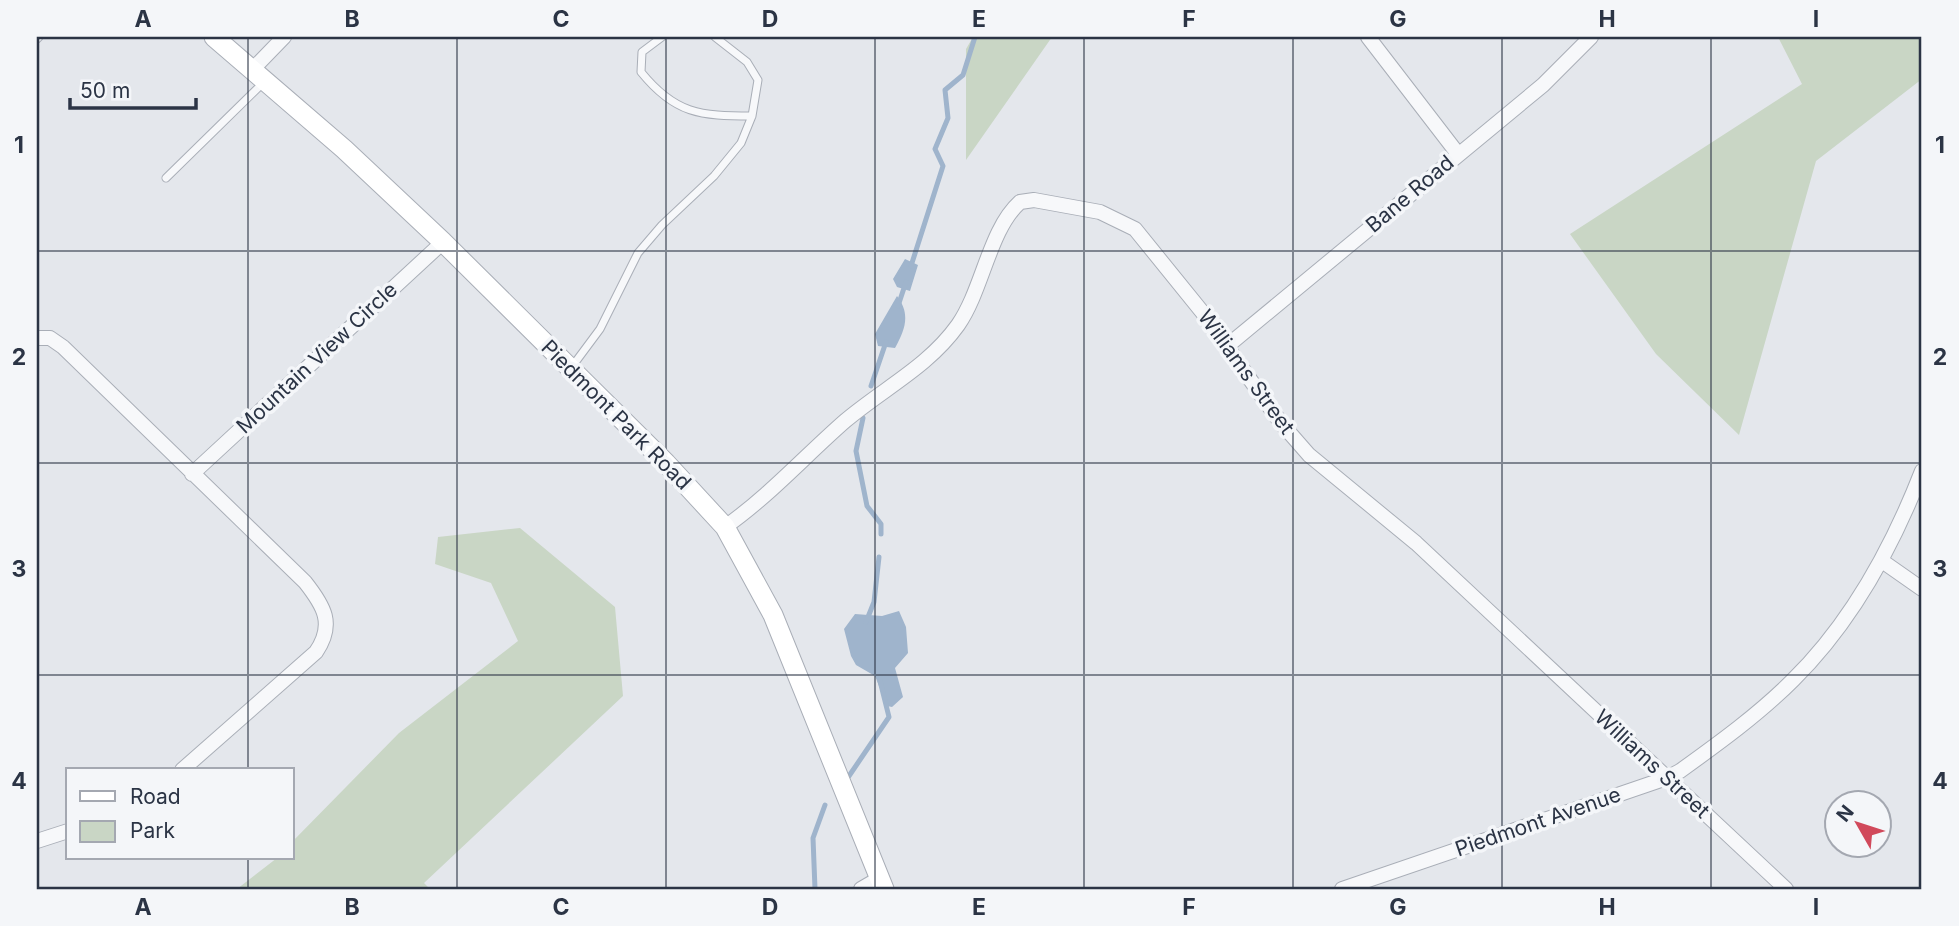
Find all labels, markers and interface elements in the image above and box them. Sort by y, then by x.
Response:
text: A [134,5,152,33]
text: B [344,5,360,33]
text: C [552,5,570,33]
text: D [762,5,778,33]
text: E [972,5,986,33]
text: F [1182,5,1196,33]
text: G [1389,5,1407,33]
text: H [1598,5,1616,33]
text: I [1813,5,1819,33]
scale bar [70,66,196,110]
text: 50 m [80,78,130,103]
text: 1 [14,131,24,159]
text: 1 [1935,131,1945,159]
street label: Bane Road [1361,150,1459,238]
street label: Mountain View Circle [231,277,402,439]
street label: Williams Street [1193,305,1300,439]
street label: Piedmont Park Road [536,335,696,495]
text: 2 [12,343,26,371]
text: 2 [1933,343,1947,371]
text: 3 [12,555,26,583]
text: 3 [1933,555,1947,583]
street label: Williams Street [1590,704,1715,823]
text: 4 [11,767,27,795]
text: 4 [1932,767,1948,795]
legend [66,768,294,860]
street label: Piedmont Avenue [1452,781,1624,862]
text: Road [130,784,181,809]
north arrow [1822,790,1892,860]
text: N [1832,801,1859,826]
text: Park [130,818,175,843]
text: A [134,893,152,921]
text: B [344,893,360,921]
text: C [552,893,570,921]
text: D [762,893,778,921]
text: E [972,893,986,921]
text: F [1182,893,1196,921]
text: G [1389,893,1407,921]
text: H [1598,893,1616,921]
text: I [1813,893,1819,921]

